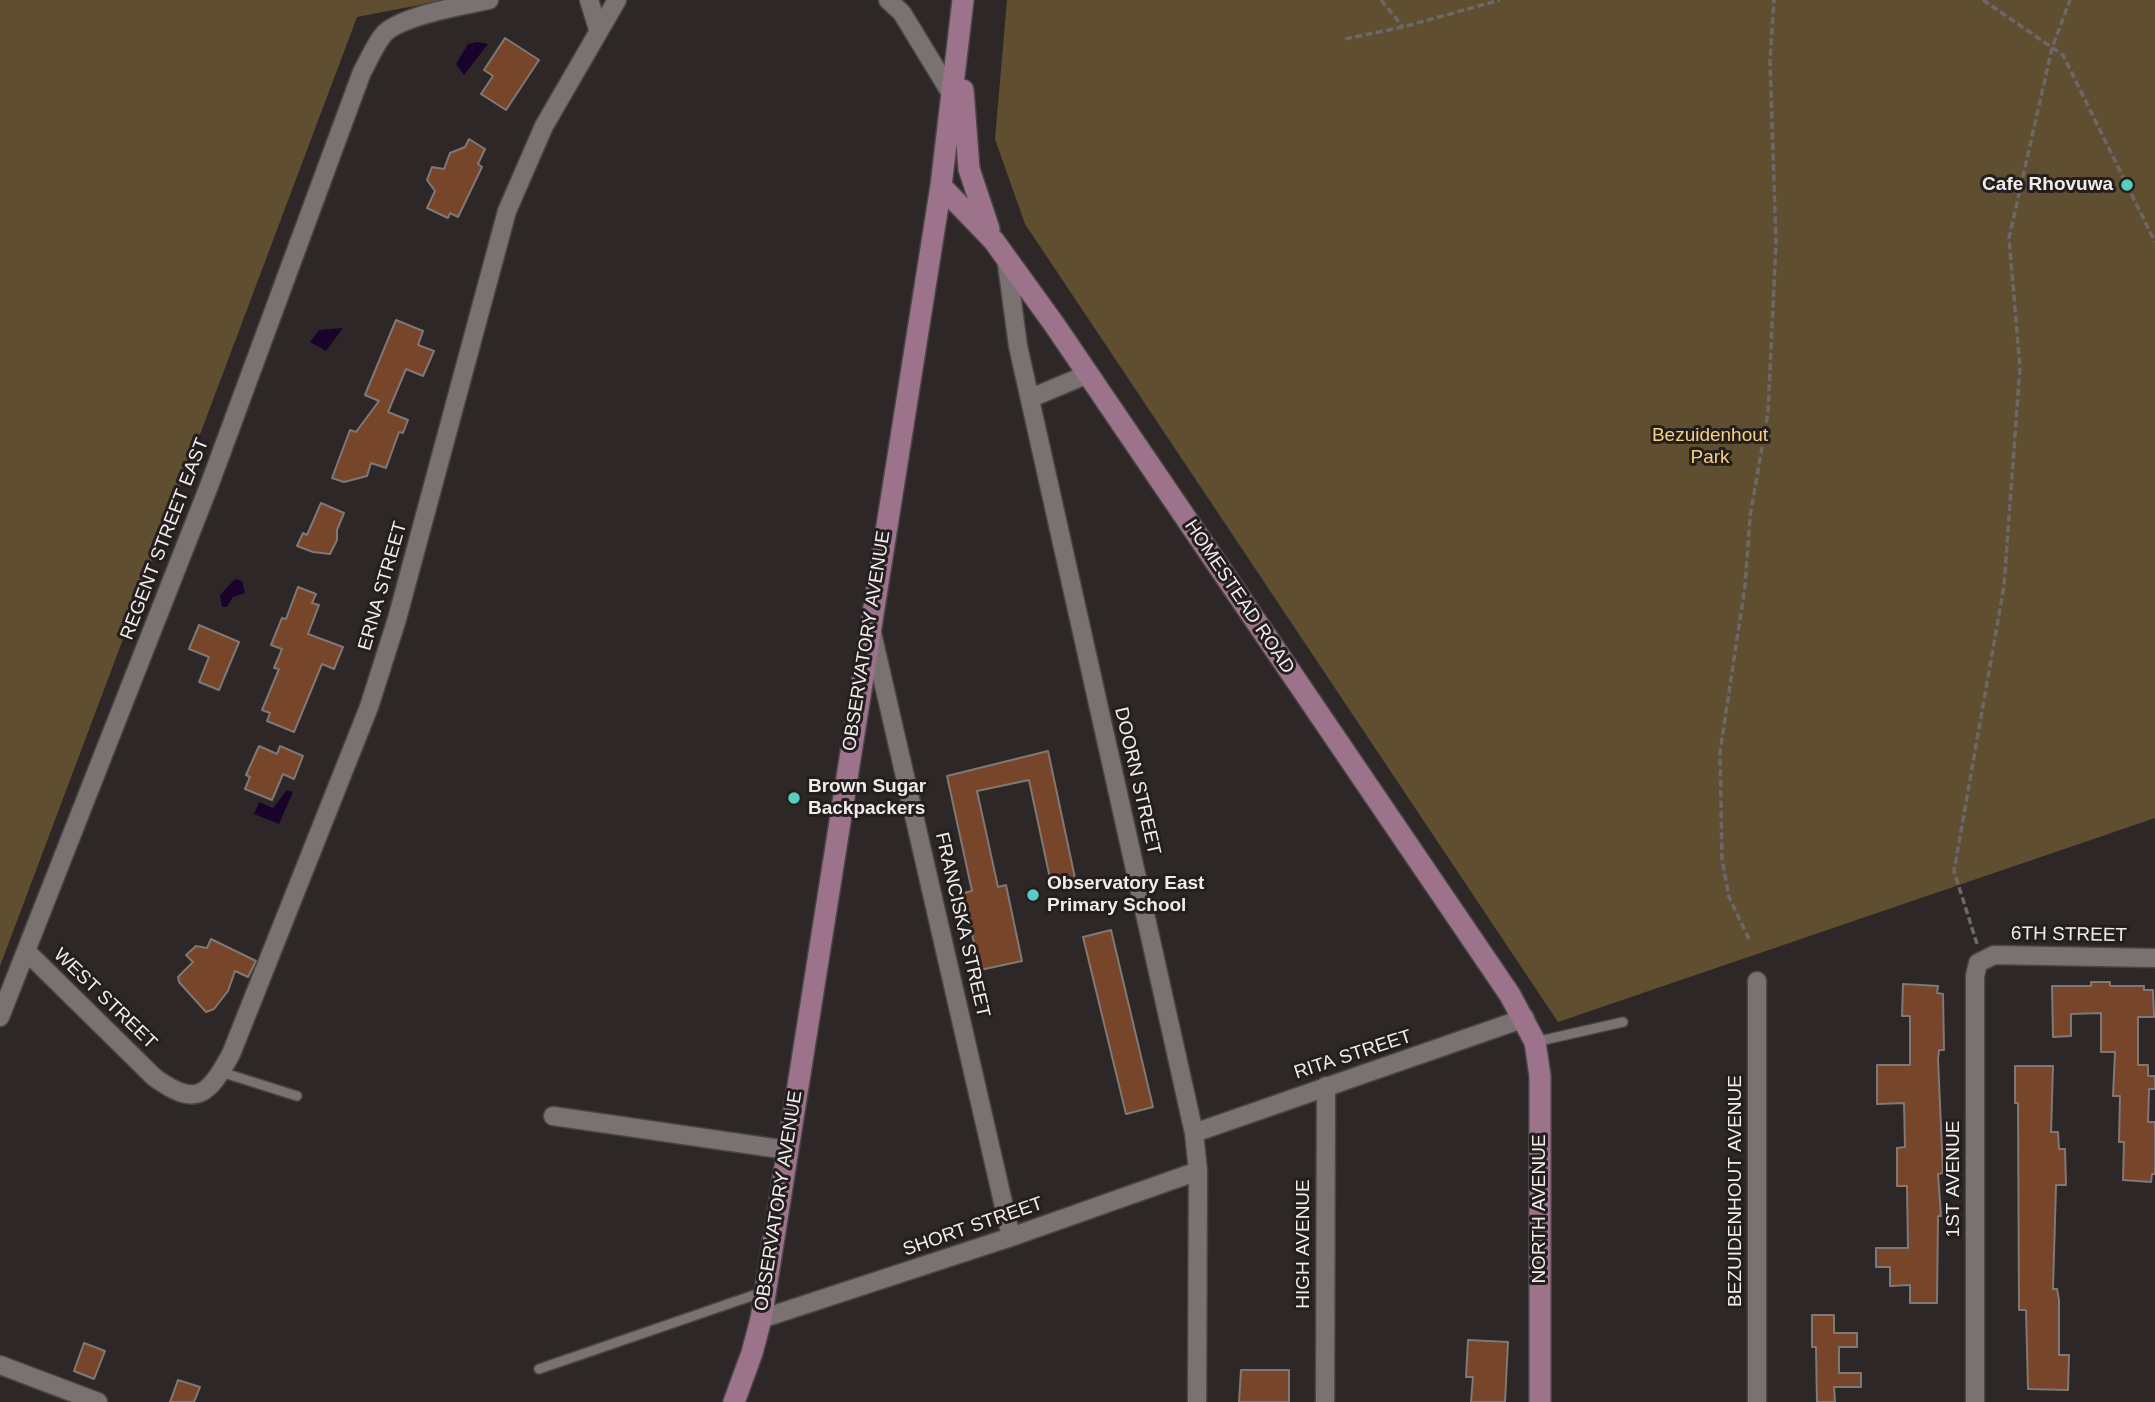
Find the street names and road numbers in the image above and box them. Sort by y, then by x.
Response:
street label: REGENT STREET EAST [116,435,214,643]
street label: HOMESTEAD ROAD [1179,516,1299,678]
street label: ERNA STREET [354,519,412,653]
street label: OBSERVATORY AVENUE [838,529,896,753]
street label: DOORN STREET [1109,705,1165,857]
street label: FRANCISKA STREET [930,830,994,1020]
street label: 6TH STREET [2011,923,2127,947]
street label: WEST STREET [48,944,162,1054]
street label: RITA STREET [1291,1025,1415,1085]
street label: BEZUIDENHOUT AVENUE [1725,1075,1747,1307]
street label: OBSERVATORY AVENUE [750,1089,808,1313]
street label: 1ST AVENUE [1943,1121,1965,1237]
street label: NORTH AVENUE [1529,1134,1551,1284]
street label: HIGH AVENUE [1293,1179,1315,1309]
street label: SHORT STREET [900,1192,1046,1262]

